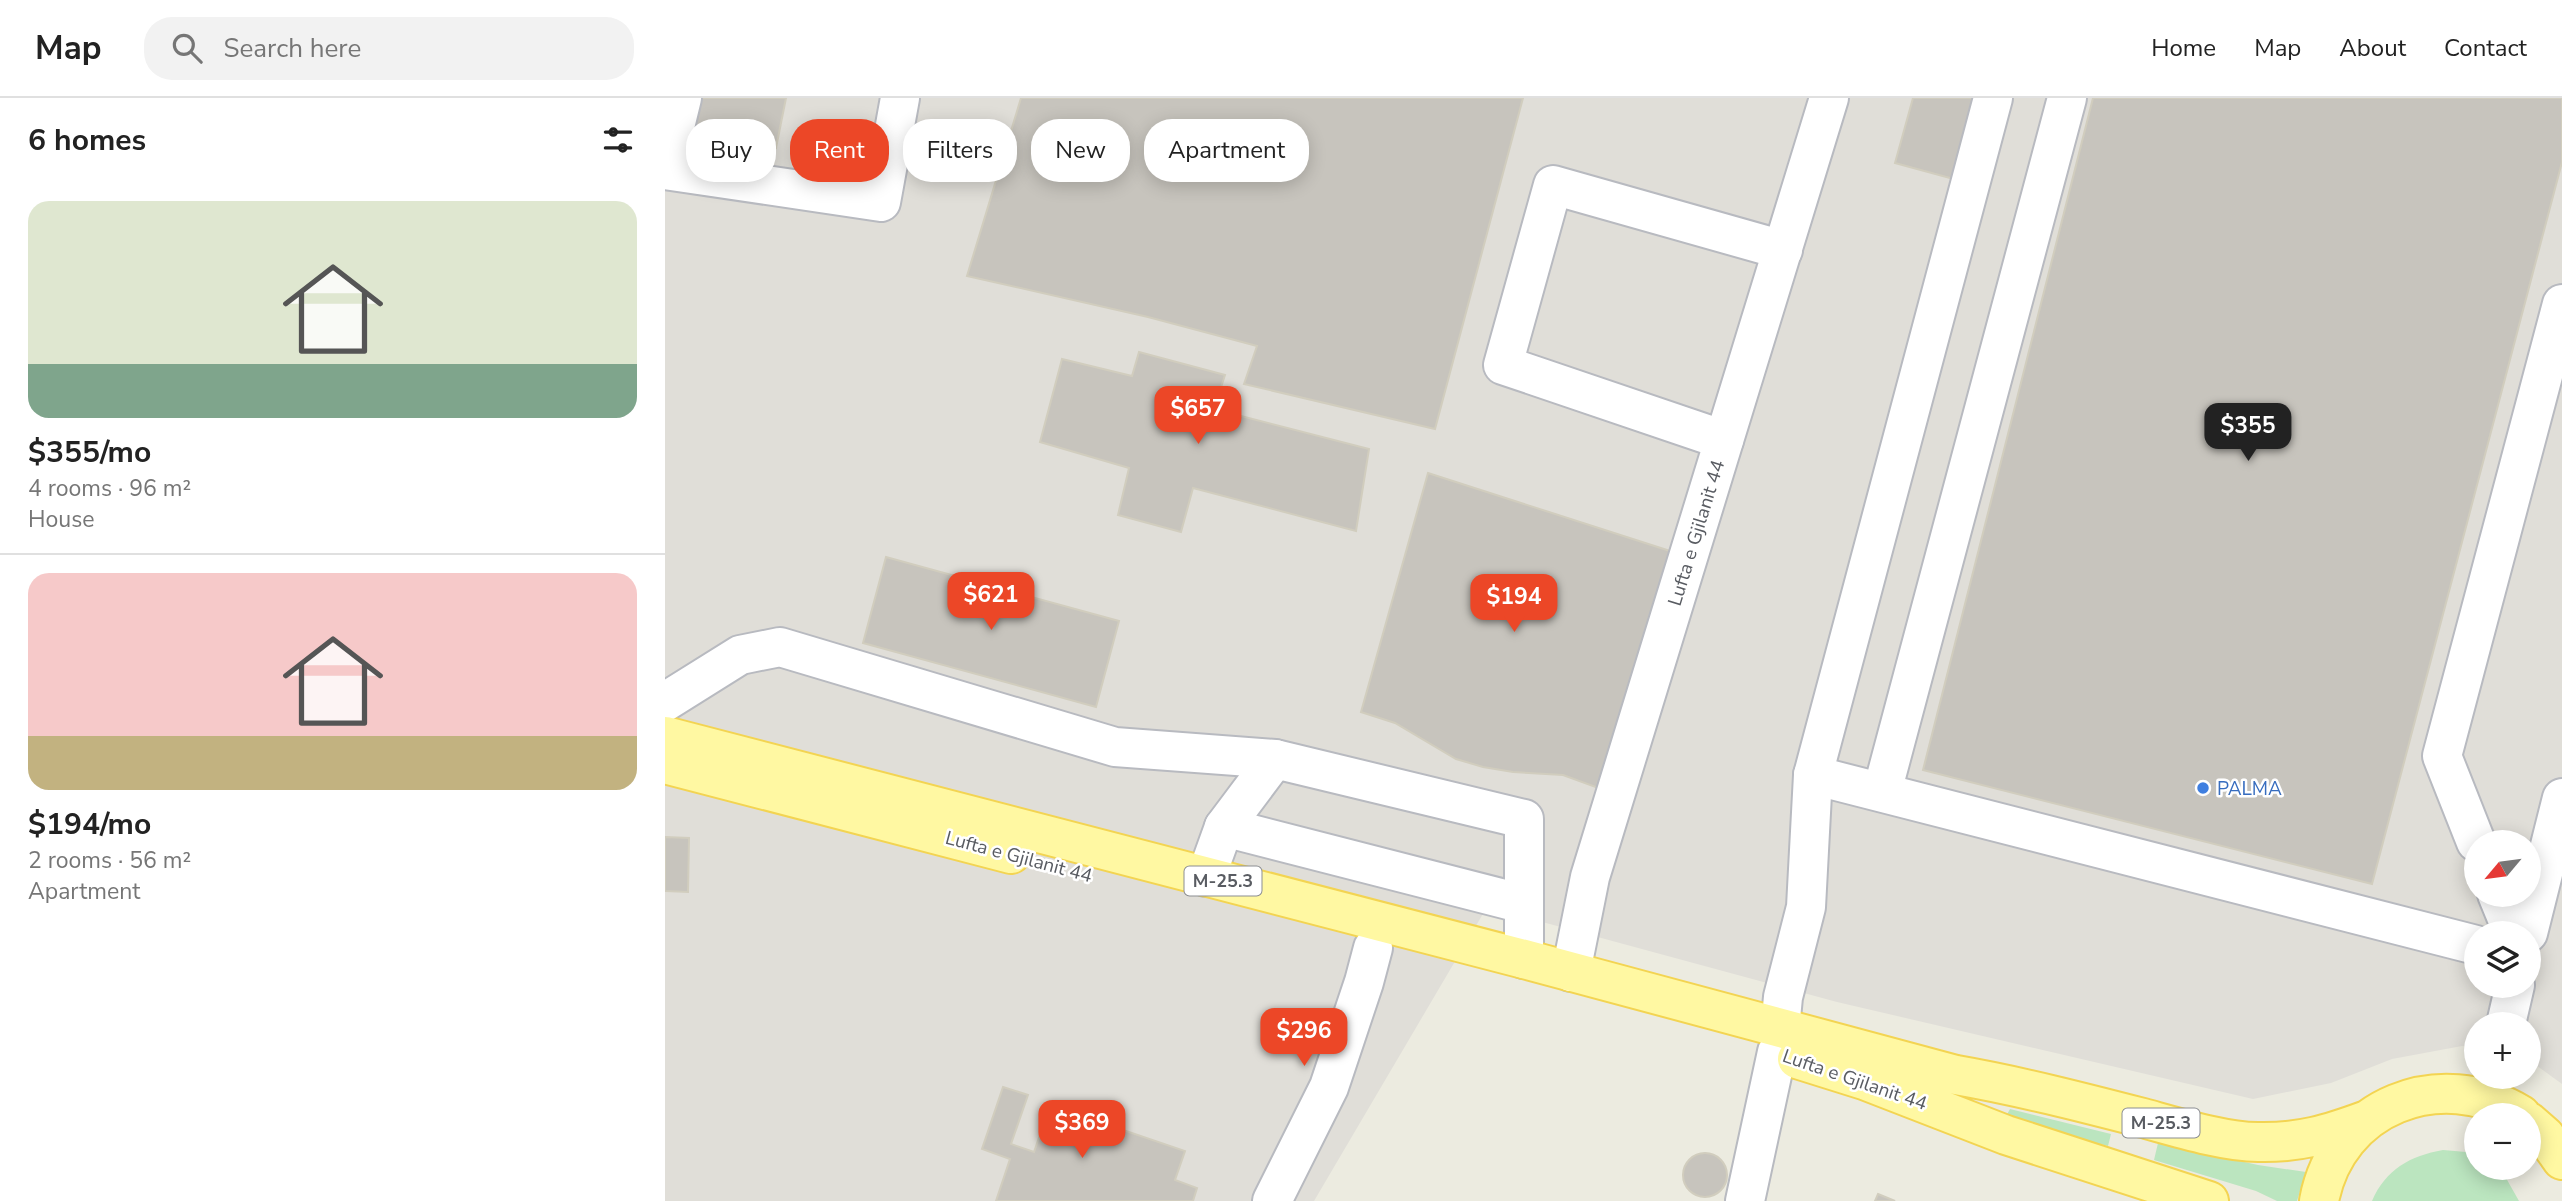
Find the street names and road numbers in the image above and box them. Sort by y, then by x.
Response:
street label: Lufta e Gjilanit 44 [1662,457,1731,609]
street label: Lufta e Gjilanit 44 [942,825,1095,889]
road number: M-25.3 [1185,866,1261,896]
street label: Lufta e Gjilanit 44 [1779,1043,1930,1117]
road number: M-25.3 [2123,1108,2199,1138]

